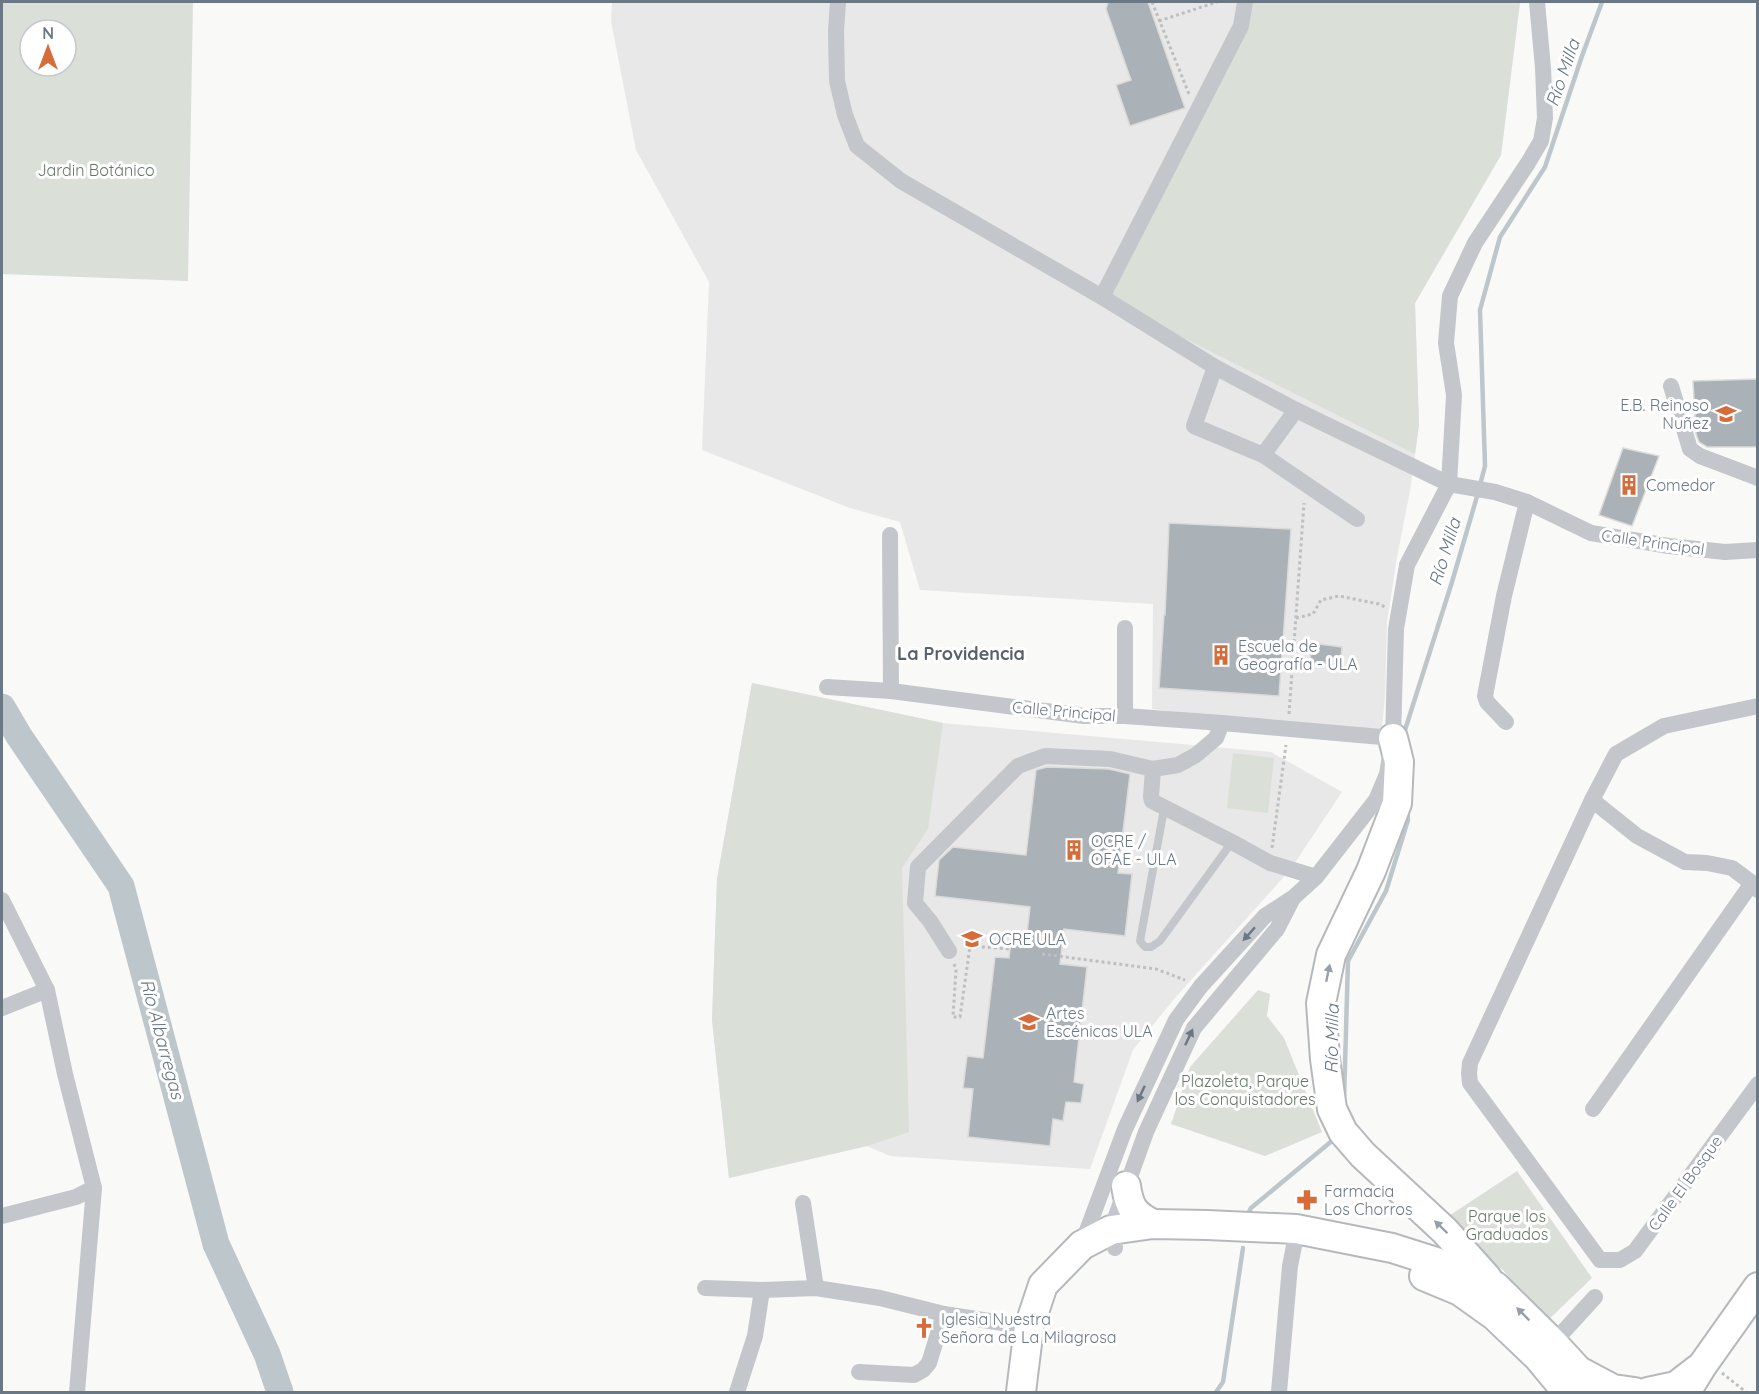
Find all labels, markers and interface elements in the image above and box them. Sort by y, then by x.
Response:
north arrow [18,18,78,78]
text: N [42,23,54,43]
water label: Río Milla [1540,35,1585,109]
park label: Jardin Botánico [37,160,155,180]
place label: E.B. Reinoso Nuñez [1620,395,1709,433]
school or university icon: E.B. Reinoso Nuñez [1714,402,1738,426]
building icon: Comedor [1617,473,1641,497]
place label: Comedor [1646,475,1715,495]
water label: Río Milla [1423,514,1466,589]
street label: Calle Principal [1600,525,1706,559]
place label: Escuela de Geografía - ULA [1238,636,1358,674]
district label: La Providencia [897,642,1025,665]
building icon: Escuela de Geografía - ULA [1209,643,1233,667]
street label: Calle Principal [1011,697,1117,725]
place label: OCRE / OFAE - ULA [1091,831,1177,869]
building icon: OCRE / OFAE - ULA [1062,838,1086,862]
one-way arrow [1243,926,1256,941]
school or university icon: OCRE ULA [960,927,984,951]
place label: OCRE ULA [989,929,1066,949]
one-way arrow [1324,963,1333,982]
water label: Río Albarregas [135,976,190,1103]
place label: Artes Escénicas ULA [1046,1003,1153,1041]
water label: Río Milla [1319,1003,1344,1074]
school or university icon: Artes Escénicas ULA [1017,1010,1041,1034]
one-way arrow [1184,1028,1194,1046]
park label: Plazoleta, Parque los Conquistadores [1175,1071,1315,1109]
one-way arrow [1136,1086,1145,1103]
street label: Calle El Bosque [1644,1131,1726,1235]
place label: Farmacia Los Chorros [1324,1181,1412,1219]
pharmacy icon: Farmacia Los Chorros [1295,1188,1319,1212]
park label: Parque los Graduados [1466,1206,1548,1244]
one-way arrow [1435,1221,1449,1235]
one-way arrow [1516,1307,1531,1321]
place label: Iglesia Nuestra Señora de La Milagrosa [941,1309,1116,1347]
church icon: Iglesia Nuestra Señora de La Milagrosa [912,1316,936,1340]

